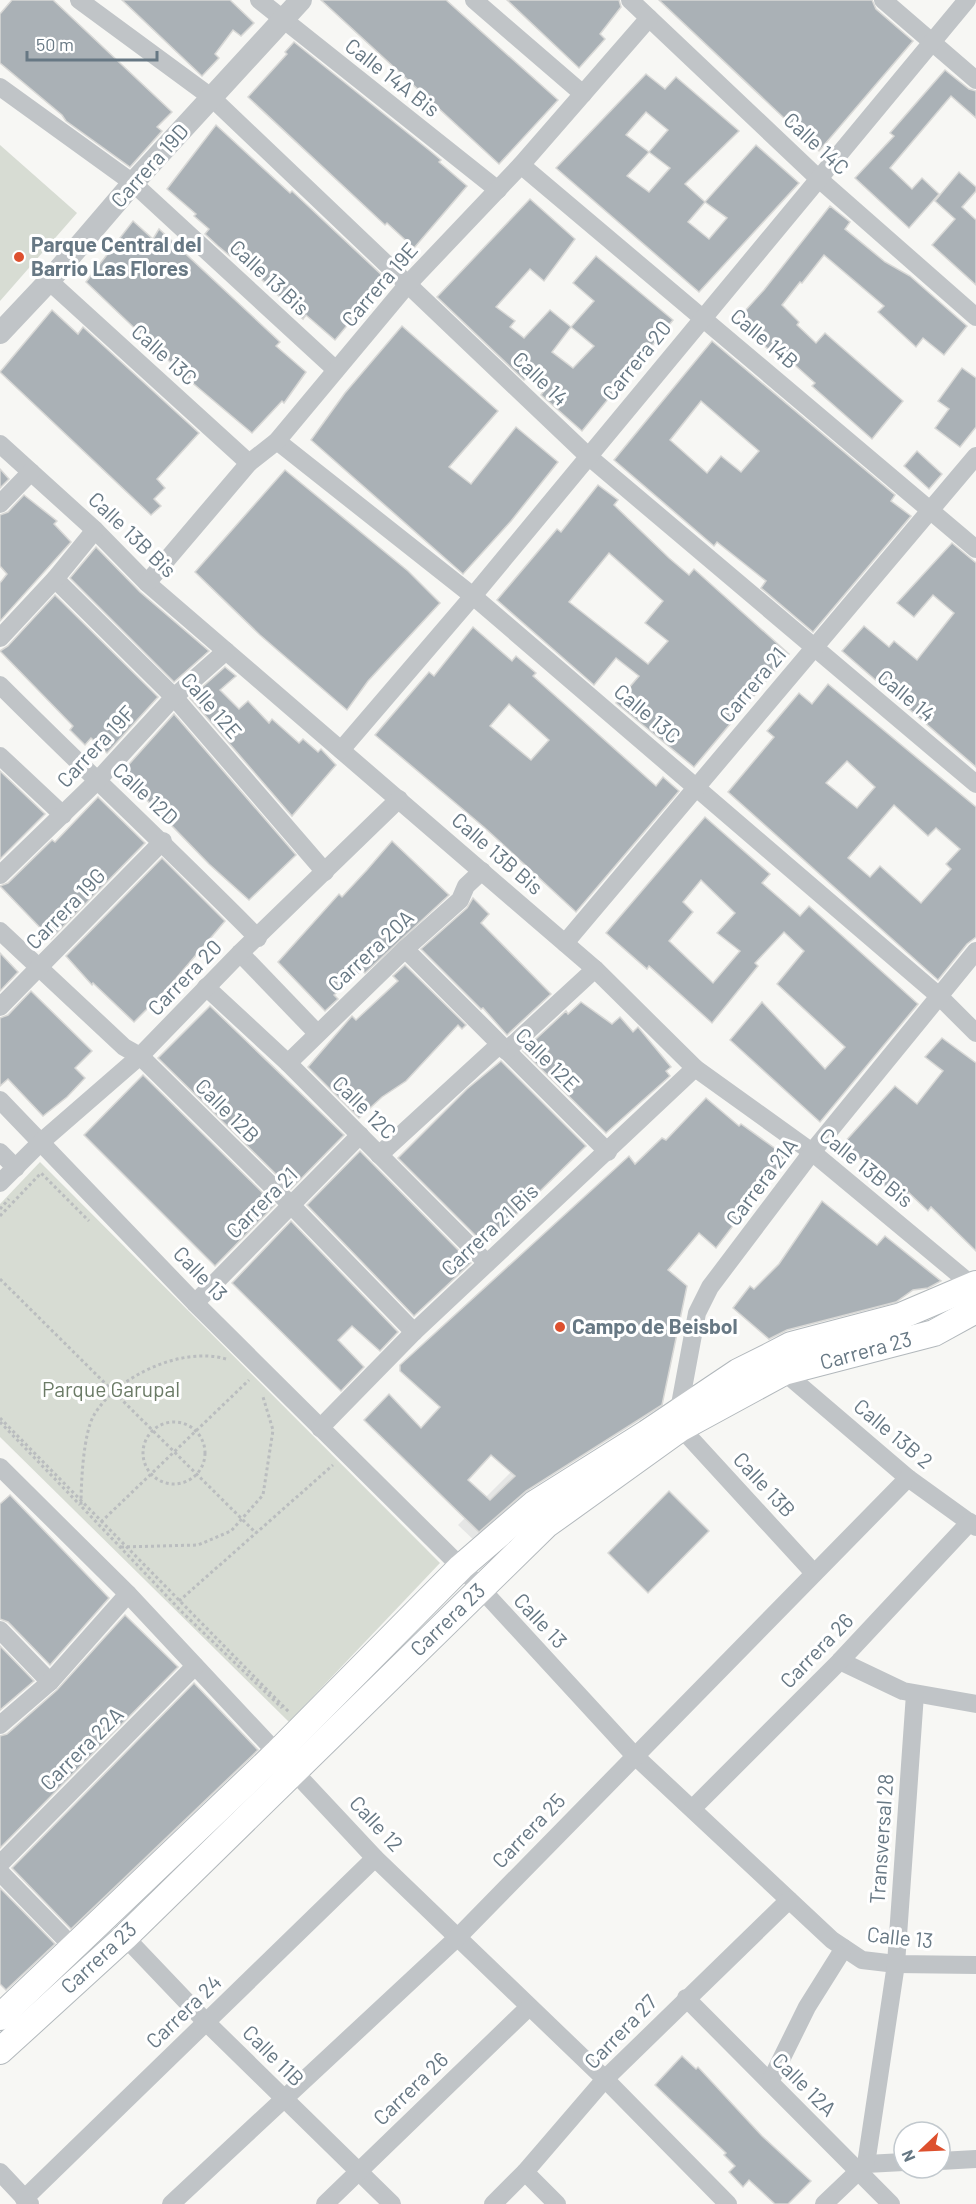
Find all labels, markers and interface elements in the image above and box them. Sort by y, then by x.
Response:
scale bar [27,24,158,62]
street label: Calle 14A Bis [341,32,445,121]
text: 50 m [36,33,74,55]
street label: Calle 14C [779,106,855,179]
street label: Carrera 19D [105,118,193,212]
place label: Parque Central del Barrio Las Flores [31,231,202,280]
street label: Calle 13 Bis [225,234,315,320]
street label: Carrera 19E [336,237,422,331]
marker: Parque Central del Barrio Las Flores [12,250,26,264]
street label: Calle 14B [726,302,804,373]
street label: Carrera 20 [596,315,676,405]
street label: Calle 13C [127,318,203,390]
street label: Calle 14 [508,346,574,410]
street label: Calle 13B Bis [84,486,182,582]
street label: Carrera 21 [713,641,791,727]
street label: Calle 14 [873,664,941,726]
street label: Calle 12E [177,667,248,743]
street label: Calle 13C [610,678,686,748]
street label: Carrera 19F [51,700,139,792]
street label: Calle 12D [108,756,184,829]
street label: Calle 13B Bis [447,807,549,899]
street label: Carrera 19G [20,862,110,954]
street label: Carrera 20A [322,904,418,996]
street label: Carrera 20 [142,934,226,1020]
street label: Calle 12E [511,1022,585,1096]
street label: Calle 12C [328,1070,402,1144]
street label: Calle 12B [191,1073,265,1147]
street label: Calle 13B Bis [815,1122,919,1212]
street label: Carrera 21A [720,1132,802,1230]
street label: Carrera 21 [220,1161,302,1243]
street label: Carrera 21 Bis [435,1178,543,1280]
street label: Calle 13 [169,1240,233,1306]
place label: Campo de Beisbol [572,1313,738,1338]
marker: Campo de Beisbol [553,1320,567,1334]
street label: Carrera 23 [817,1325,914,1374]
park label: Parque Garupal [42,1376,180,1401]
street label: Calle 13B 2 [849,1393,938,1473]
street label: Calle 13B [729,1446,801,1522]
street label: Carrera 23 [404,1577,490,1661]
street label: Calle 13 [509,1587,573,1653]
street label: Carrera 26 [774,1607,858,1693]
street label: Carrera 22A [34,1701,128,1795]
street label: Transversal 28 [863,1773,898,1905]
street label: Carrera 25 [486,1787,570,1873]
street label: Calle 12 [345,1790,409,1856]
street label: Carrera 23 [55,1916,141,1998]
street label: Calle 13 [866,1921,935,1952]
street label: Carrera 24 [140,1969,226,2053]
street label: Carrera 27 [578,1989,661,2073]
street label: Calle 11B [238,2019,310,2091]
street label: Carrera 26 [367,2046,453,2130]
street label: Calle 12A [768,2047,842,2121]
north arrow [892,2120,952,2180]
text: N [897,2147,919,2165]

